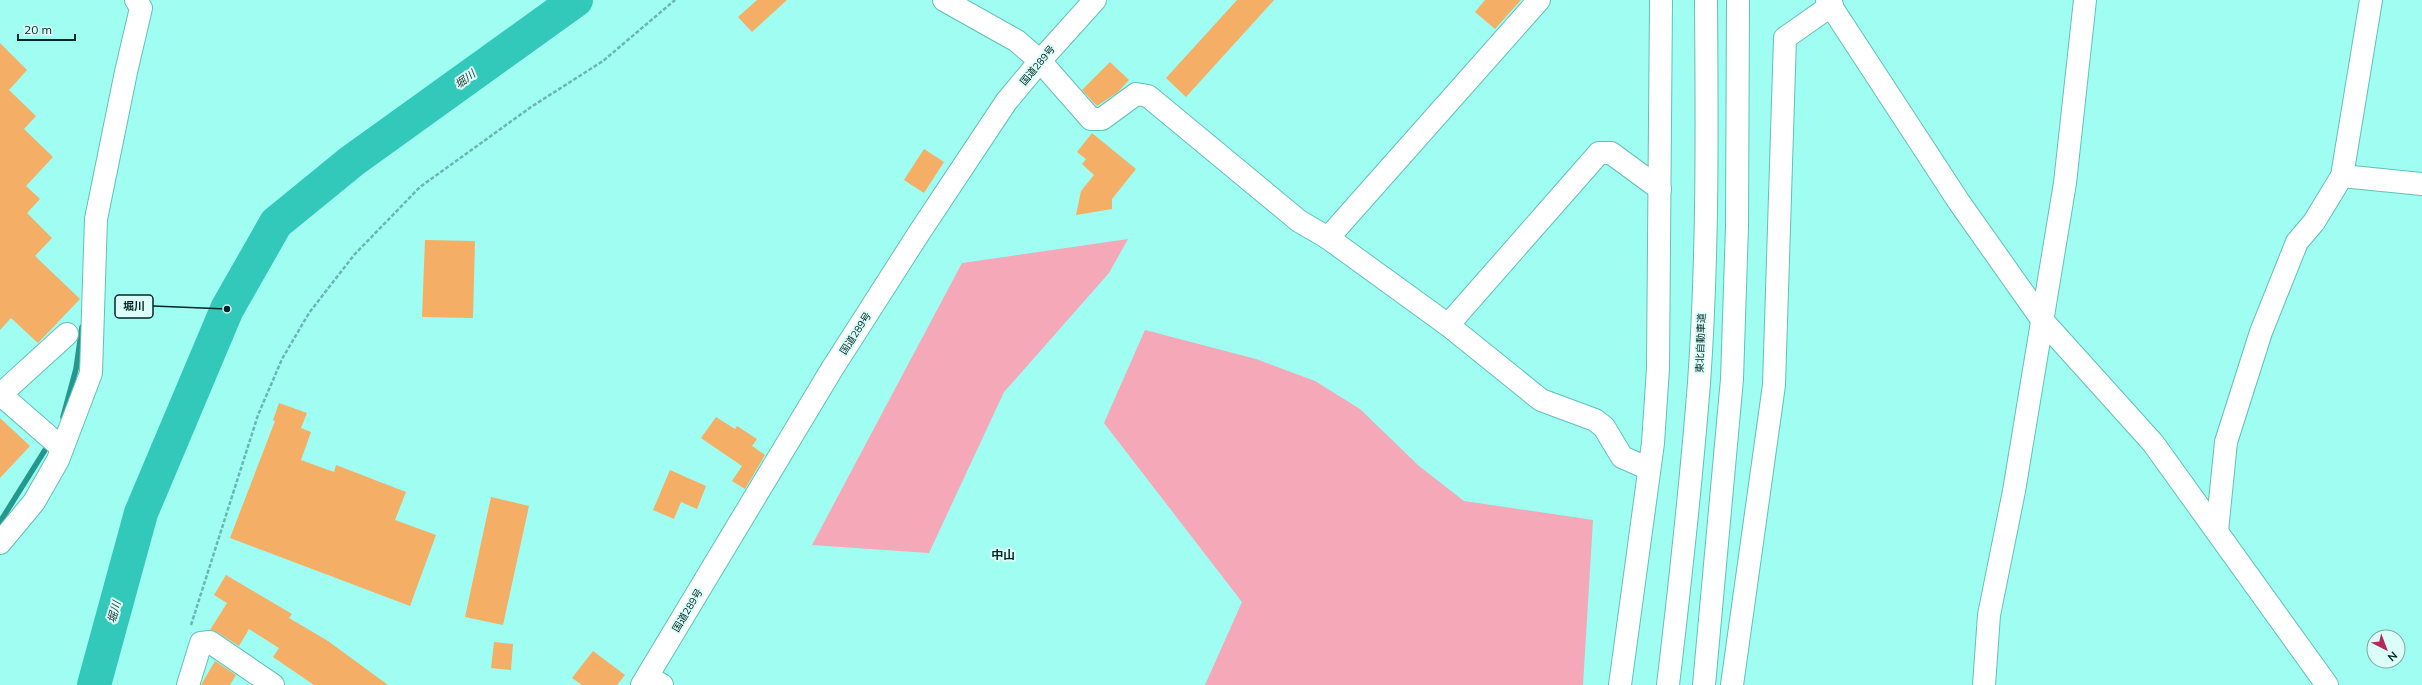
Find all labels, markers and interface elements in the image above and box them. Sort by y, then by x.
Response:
scale bar [18,16,75,42]
text: 20 m [24,22,52,37]
street label: 国道289号 [1017,43,1058,88]
water label: 堀川 [452,66,479,91]
callout: 堀川 [115,295,153,318]
text: 堀川 [123,299,145,313]
street label: 国道289号 [837,310,874,357]
street label: 東北自動車道 [1693,313,1708,373]
district label: 中山 [991,547,1015,562]
street label: 国道289号 [669,586,705,634]
water label: 堀川 [104,599,124,624]
north arrow [2366,629,2406,669]
text: N [2385,648,2400,664]

